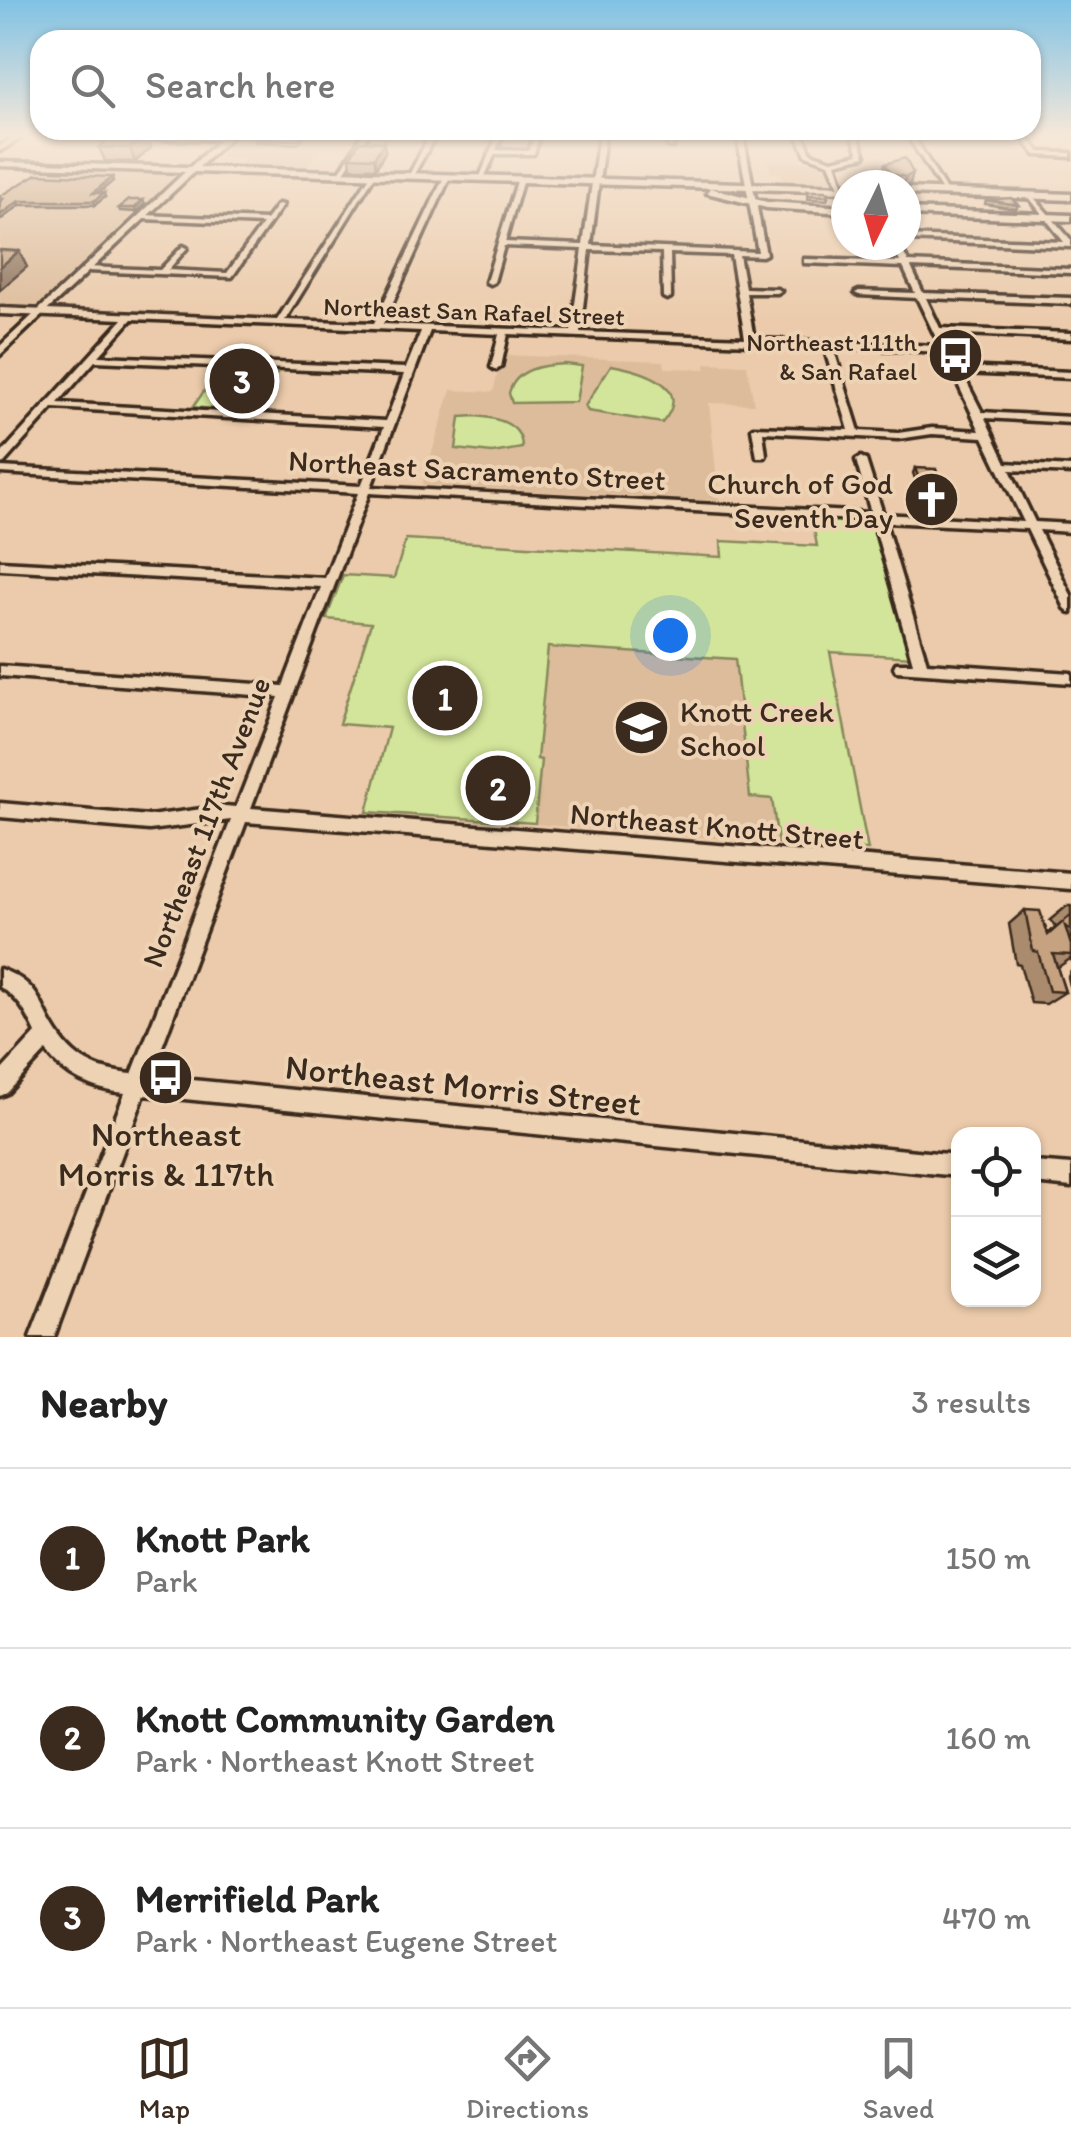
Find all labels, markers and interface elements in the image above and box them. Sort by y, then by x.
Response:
search box [30,30,1041,140]
icon: search [65,58,120,113]
text: Search here [145,62,336,108]
north arrow [831,170,921,260]
street label: Northeast San Rafael Street [323,291,625,331]
bus stop icon: Northeast 111th & San Rafael [926,326,986,386]
place label: Northeast 111th & San Rafael [746,327,918,386]
pin: 3 [210,344,274,418]
street label: Northeast Sacramento Street [287,442,667,498]
place label: Church of God Seventh Day [707,465,893,536]
church icon: Church of God Seventh Day [902,470,962,530]
your location [645,610,696,661]
pin: 1 [412,660,478,736]
street label: Northeast 117th Avenue [134,672,278,972]
place label: Knott Creek School [680,693,834,764]
school or university icon: Knott Creek School [611,698,671,758]
pin: 2 [466,750,530,826]
street label: Northeast Knott Street [568,795,866,857]
street label: Northeast Morris Street [283,1045,643,1125]
bus stop icon: Northeast Morris & 117th [136,1048,196,1108]
place label: Northeast Morris & 117th [58,1113,274,1195]
map controls [951,1127,1041,1307]
button: locate [951,1127,1041,1217]
button: layers [951,1217,1041,1307]
text: Nearby [40,1377,167,1428]
text: 3 results [911,1383,1031,1421]
text: Knott Park [135,1516,310,1562]
text: 1 [65,1539,80,1577]
text: 150 m [946,1539,1031,1577]
text: Park [135,1562,198,1600]
text: Knott Community Garden [135,1696,555,1742]
text: 2 [64,1719,81,1757]
text: 160 m [945,1719,1031,1757]
text: Park · Northeast Knott Street [135,1742,535,1780]
text: Merrifield Park [135,1876,379,1922]
text: 3 [64,1899,81,1937]
text: 470 m [942,1899,1031,1937]
text: Park · Northeast Eugene Street [135,1922,558,1960]
tab: Map [137,2031,192,2125]
tab: Directions [466,2031,589,2125]
tab: Saved [863,2031,934,2125]

